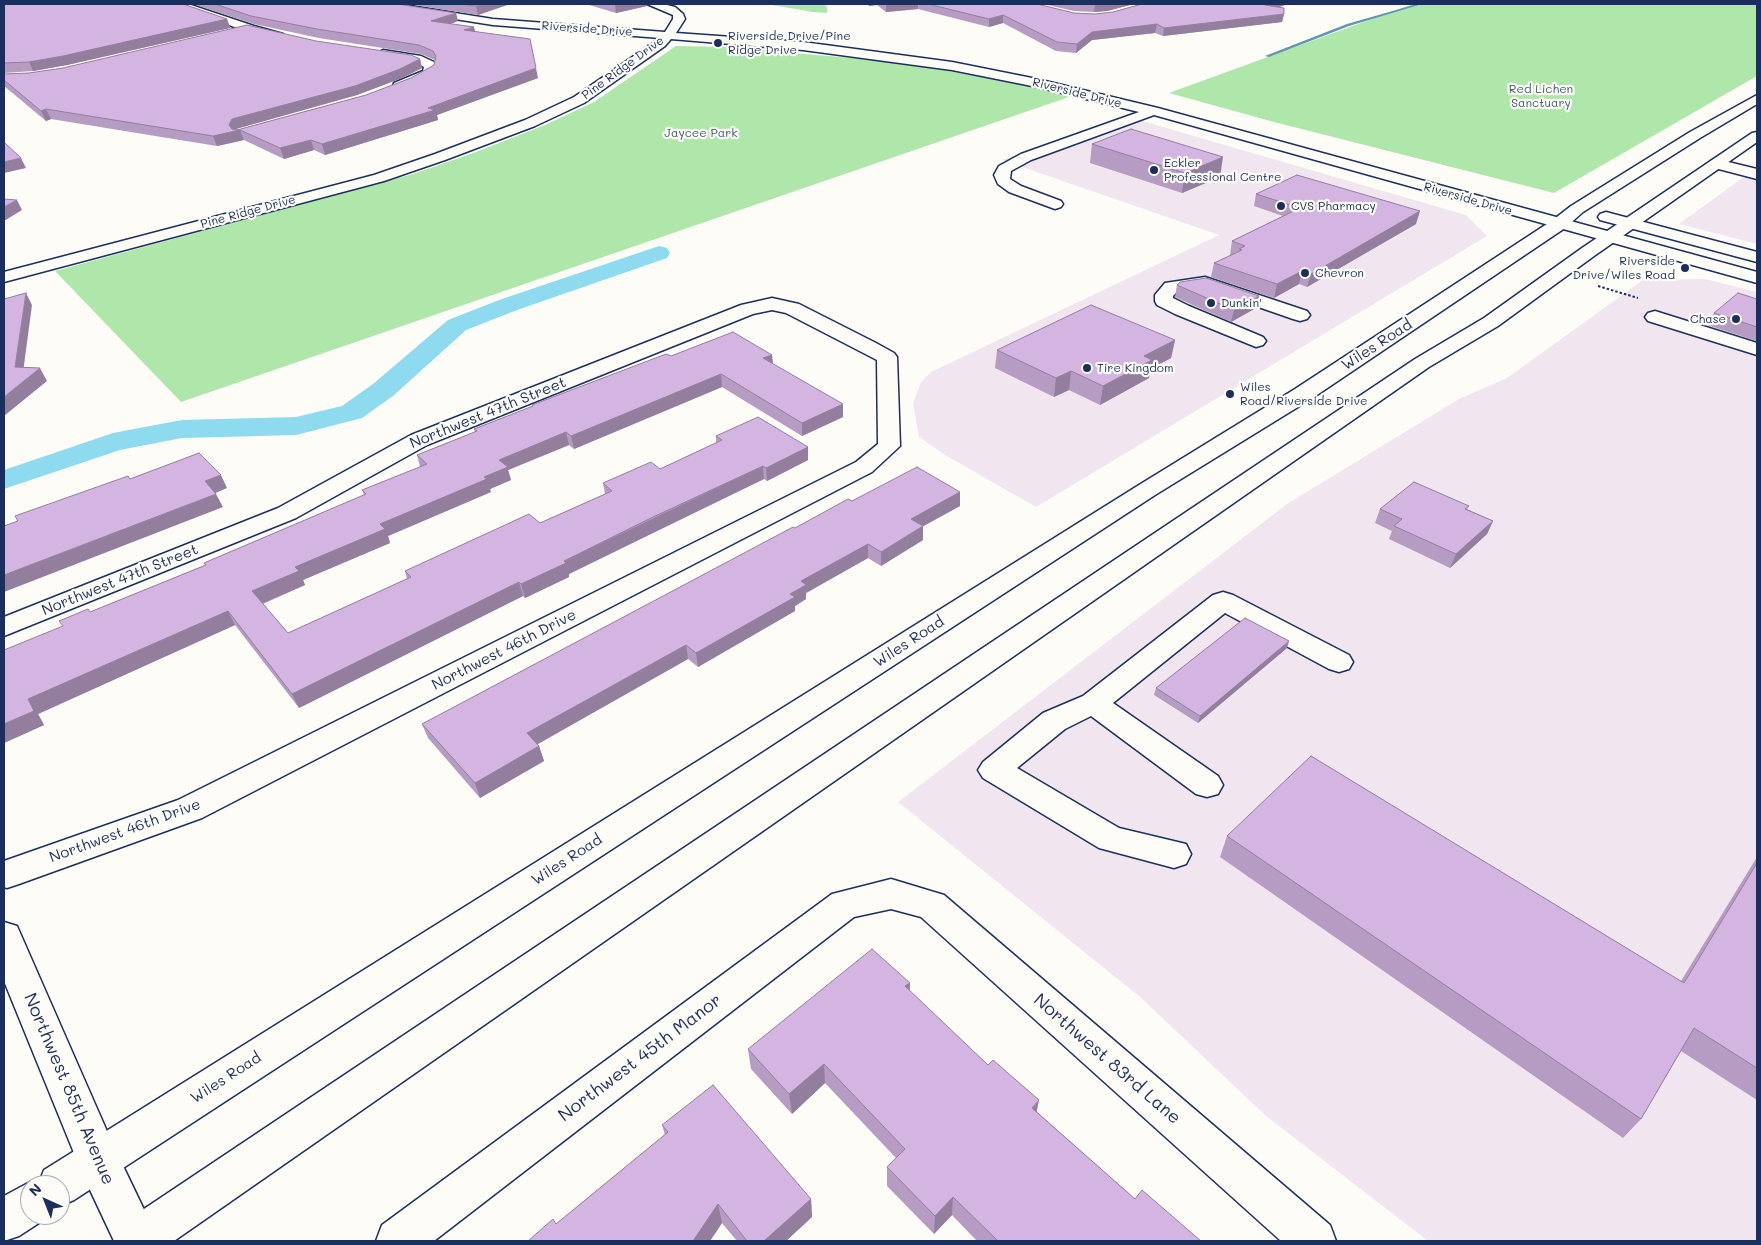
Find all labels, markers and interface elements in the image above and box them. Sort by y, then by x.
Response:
street label: Riverside Drive [541,19,633,39]
place label: Riverside Drive/Pine Ridge Drive [728,29,851,57]
street label: Pine Ridge Drive [579,33,667,103]
marker: Riverside Drive/Pine Ridge Drive [712,37,724,49]
street label: Riverside Drive [1031,75,1123,111]
park label: Red Lichen Sanctuary [1509,82,1573,110]
park label: Jaycee Park [664,126,738,140]
place label: Eckler Professional Centre [1164,156,1281,184]
marker: Eckler Professional Centre [1148,164,1160,176]
street label: Riverside Drive [1422,180,1514,218]
street label: Pine Ridge Drive [199,192,297,232]
place label: CVS Pharmacy [1291,199,1376,213]
marker: CVS Pharmacy [1275,200,1287,212]
place label: Riverside Drive/Wiles Road [1573,254,1675,282]
marker: Riverside Drive/Wiles Road [1679,262,1691,274]
place label: Chevron [1315,266,1364,280]
marker: Chevron [1299,267,1311,279]
place label: Dunkin' [1221,296,1262,310]
marker: Dunkin' [1205,297,1217,309]
place label: Chase [1690,312,1726,326]
marker: Chase [1730,313,1742,325]
street label: Wiles Road [1338,316,1416,374]
place label: Tire Kingdom [1097,361,1173,375]
marker: Tire Kingdom [1081,362,1093,374]
street label: Northwest 47th Street [407,373,569,453]
place label: Wiles Road/Riverside Drive [1240,380,1367,408]
marker: Wiles Road/Riverside Drive [1224,388,1236,400]
street label: Northwest 47th Street [39,540,201,620]
street label: Northwest 46th Drive [429,606,579,694]
street label: Wiles Road [870,613,948,671]
street label: Northwest 46th Drive [47,795,203,867]
street label: Wiles Road [528,831,606,889]
street label: Northwest 83rd Lane [1029,989,1185,1129]
street label: Northwest 85th Avenue [19,990,119,1188]
street label: Northwest 45th Manor [554,990,726,1126]
street label: Wiles Road [187,1049,265,1107]
north arrow [20,1175,70,1225]

